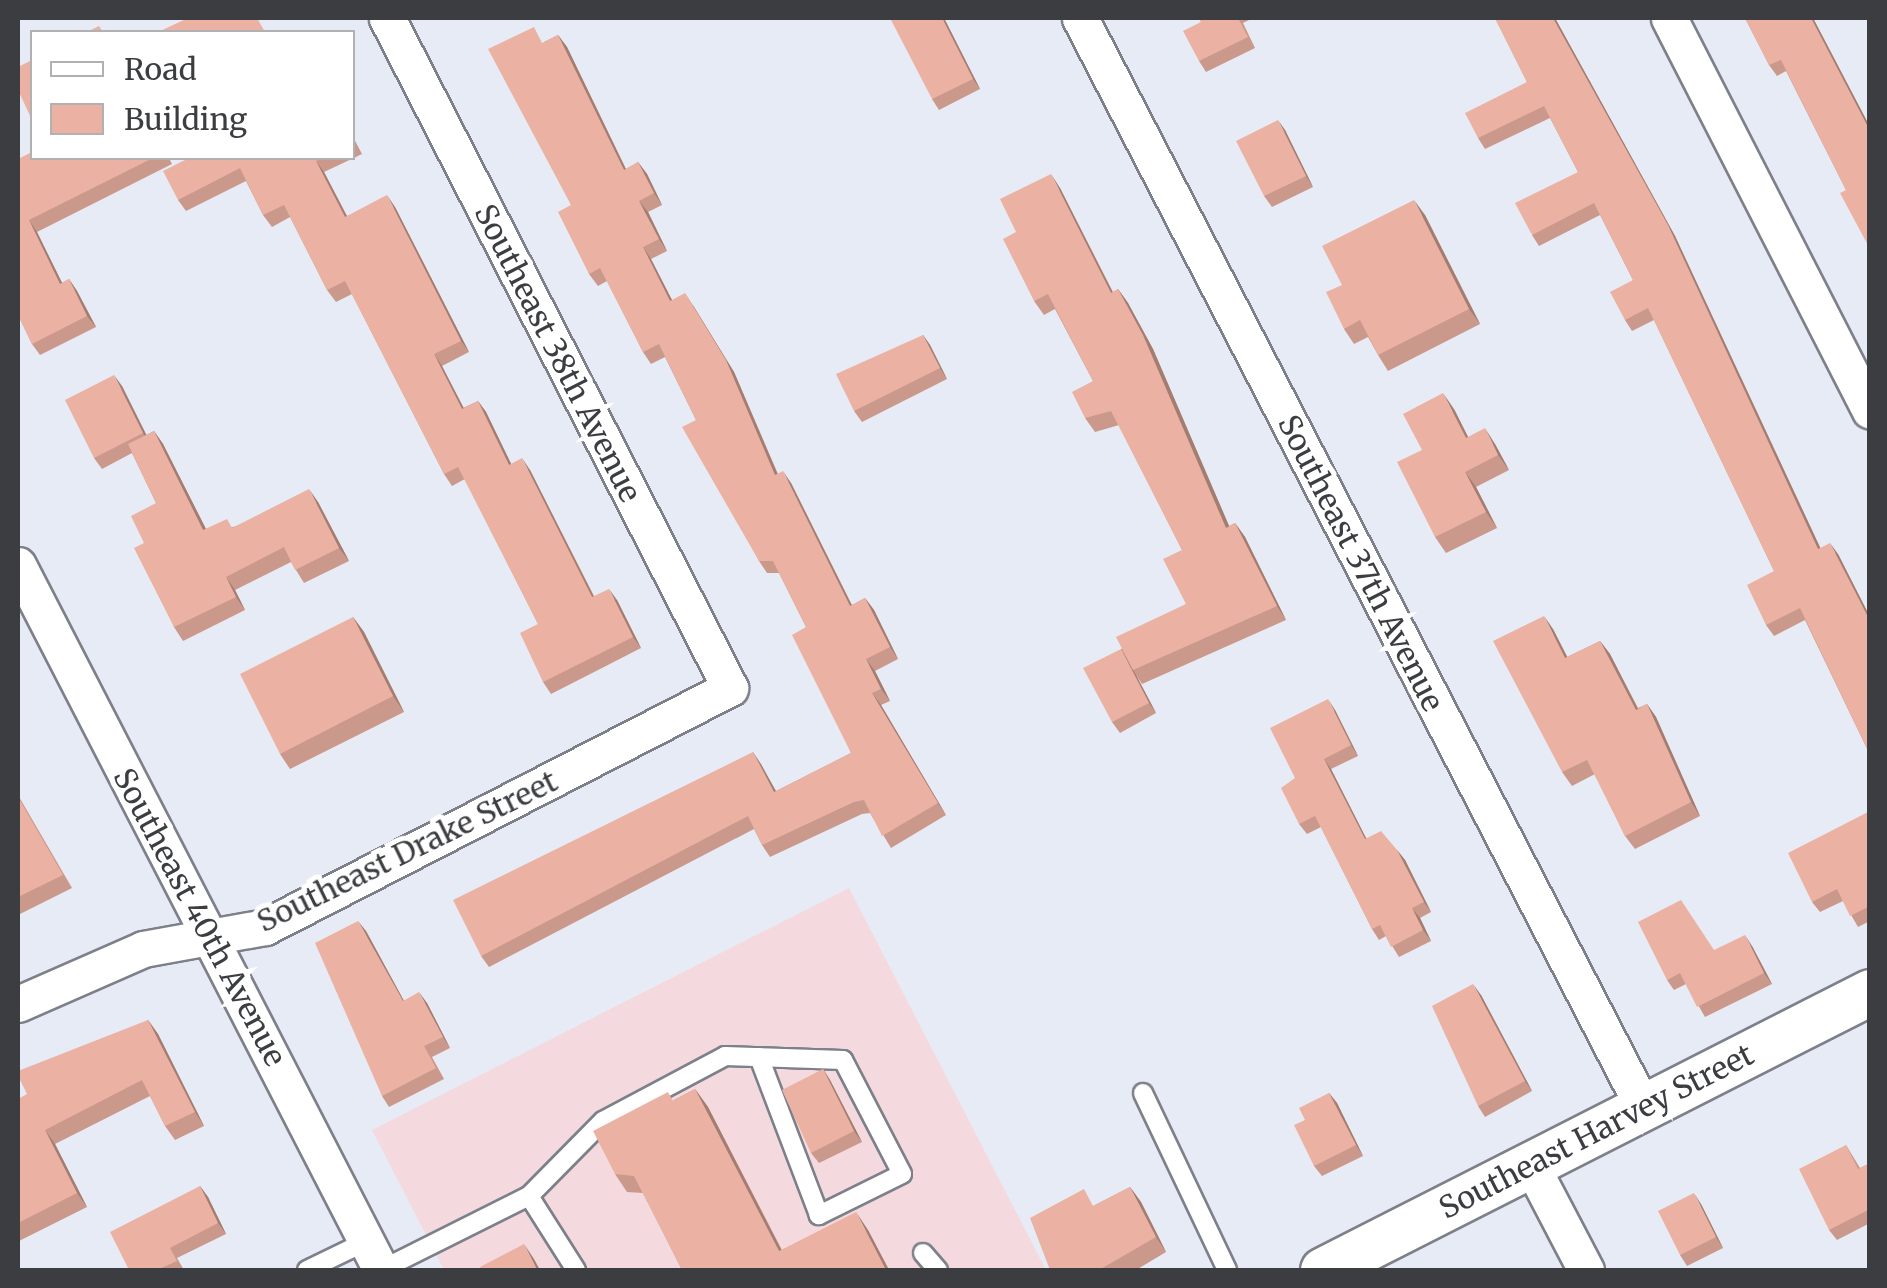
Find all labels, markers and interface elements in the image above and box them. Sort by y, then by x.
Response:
legend [30,30,355,160]
text: Road [124,50,197,88]
text: Building [124,100,247,138]
street label: Southeast 38th Avenue [467,198,649,508]
street label: Southeast 37th Avenue [1271,409,1451,717]
street label: Southeast 40th Avenue [106,762,294,1072]
street label: Southeast Drake Street [251,763,563,939]
street label: Southeast Harvey Street [1433,1036,1759,1226]

